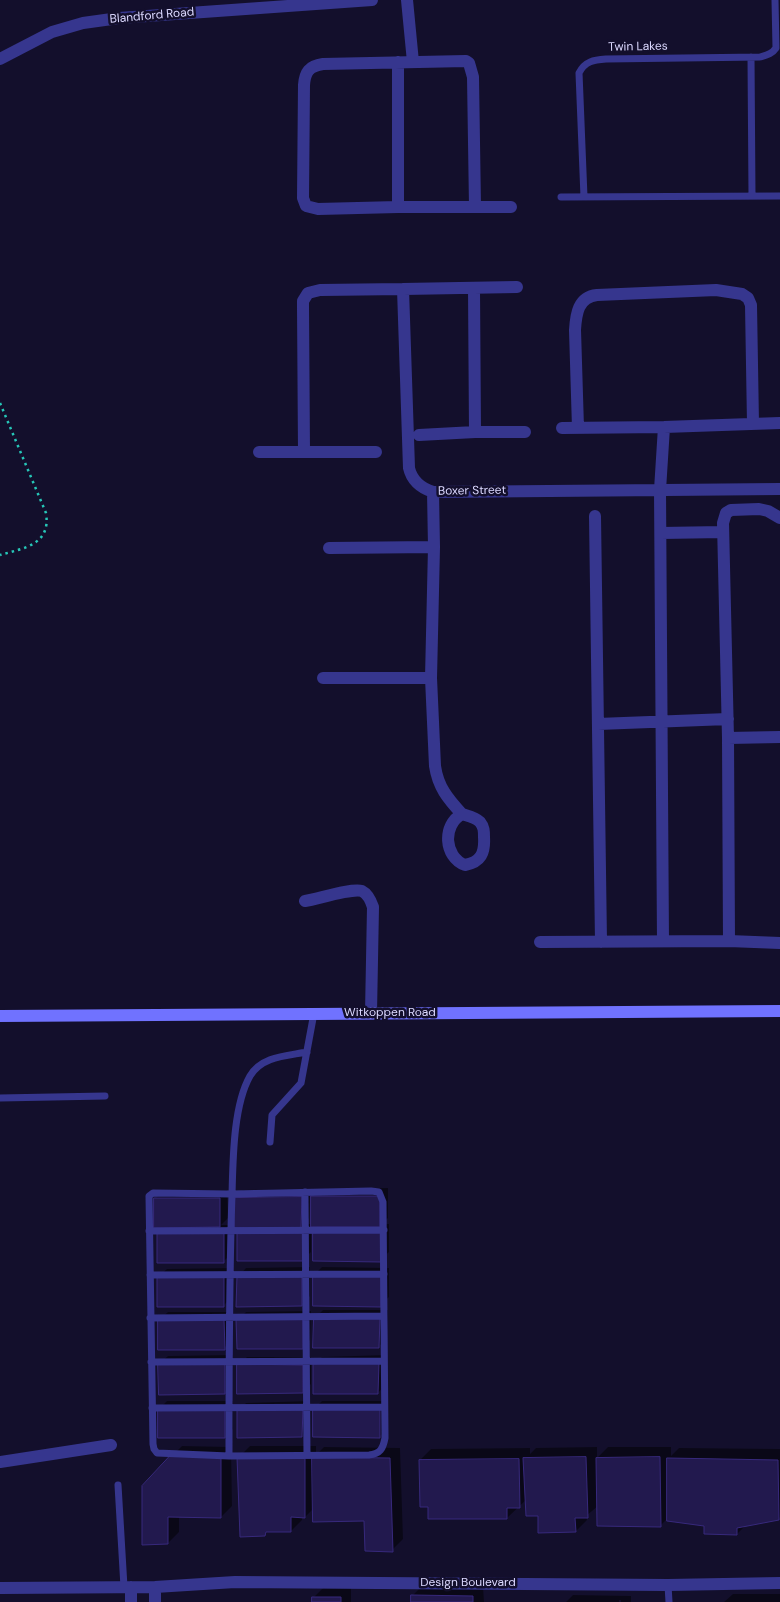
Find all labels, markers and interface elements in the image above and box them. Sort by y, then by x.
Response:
street label: Blandford Road [109,5,195,27]
street label: Twin Lakes [608,39,668,55]
street label: Boxer Street [438,483,506,499]
street label: Witkoppen Road [344,1006,436,1020]
street label: Design Boulevard [420,1576,516,1590]

